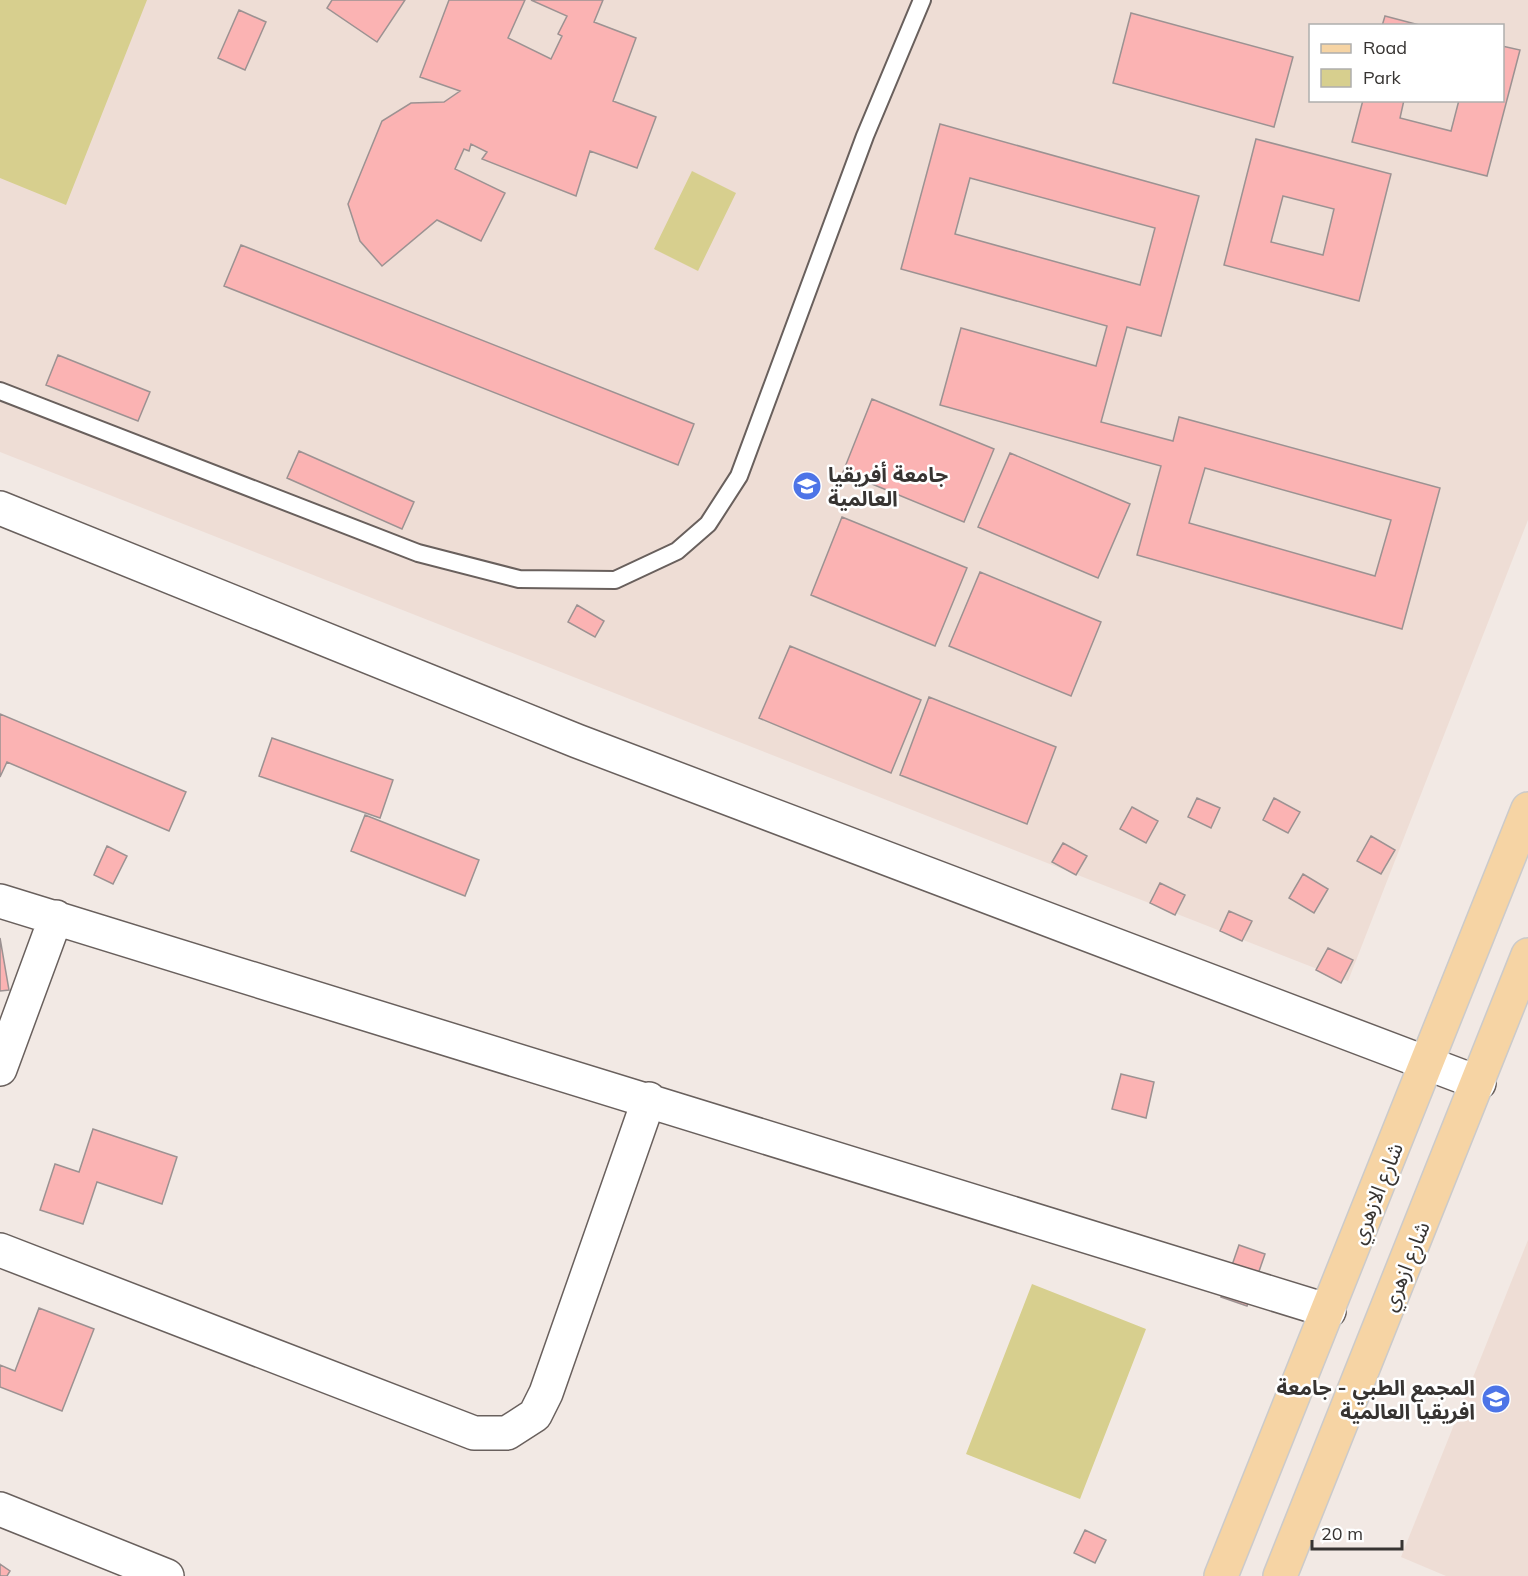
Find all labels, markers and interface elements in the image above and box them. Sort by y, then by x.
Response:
legend [1309,24,1504,102]
text: Road [1363,36,1407,59]
text: Park [1363,66,1402,89]
place label: جامعة أفريقيا العالمية [828,461,948,511]
school or university icon: جامعة أفريقيا العالمية [791,470,823,502]
street label: شارع الازهري [1344,1139,1412,1249]
street label: شارع ازهري [1375,1217,1438,1316]
place label: المجمع الطبي - جامعة افريقيا العالمية [1276,1374,1475,1424]
school or university icon: المجمع الطبي - جامعة افريقيا العالمية [1480,1383,1512,1415]
scale bar [1312,1513,1402,1551]
text: 20 m [1321,1522,1363,1545]

